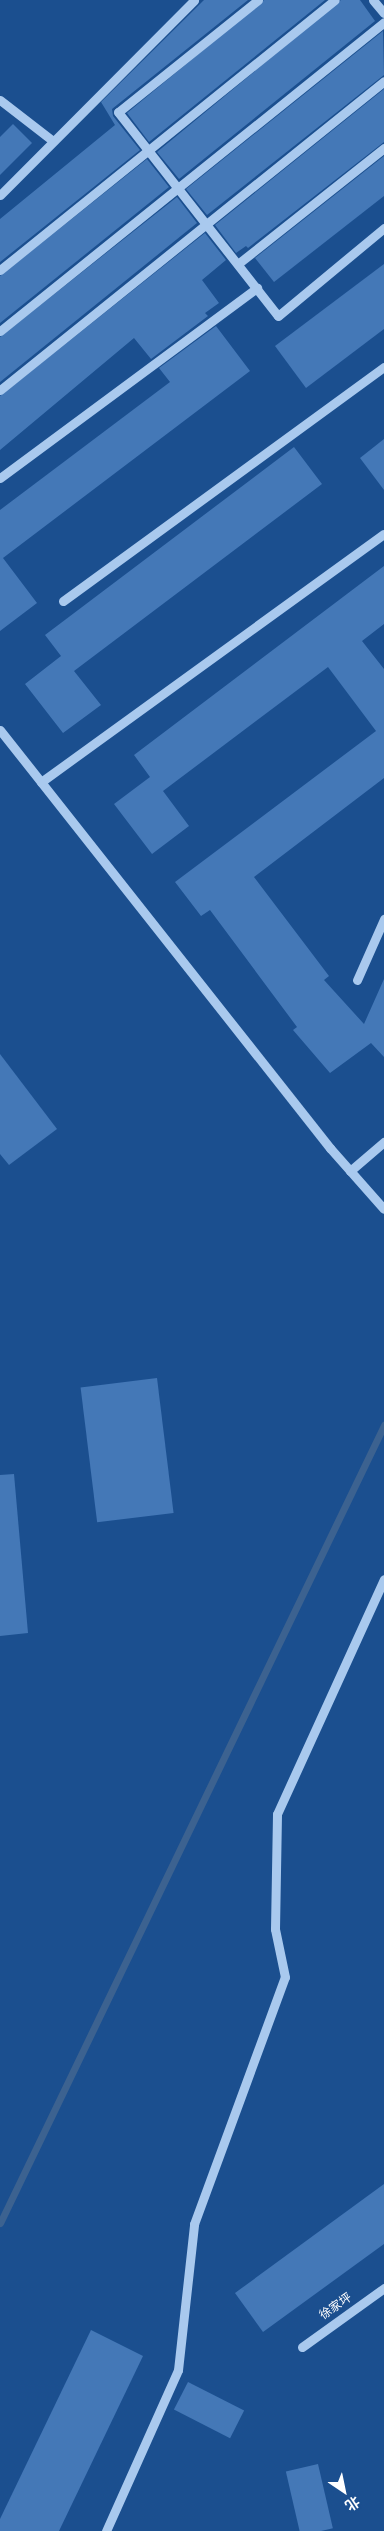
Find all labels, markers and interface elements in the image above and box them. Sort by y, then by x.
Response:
street label: 徐家坪 [317,2291,355,2323]
north arrow [319,2466,369,2516]
text: 北 [342,2493,363,2514]

